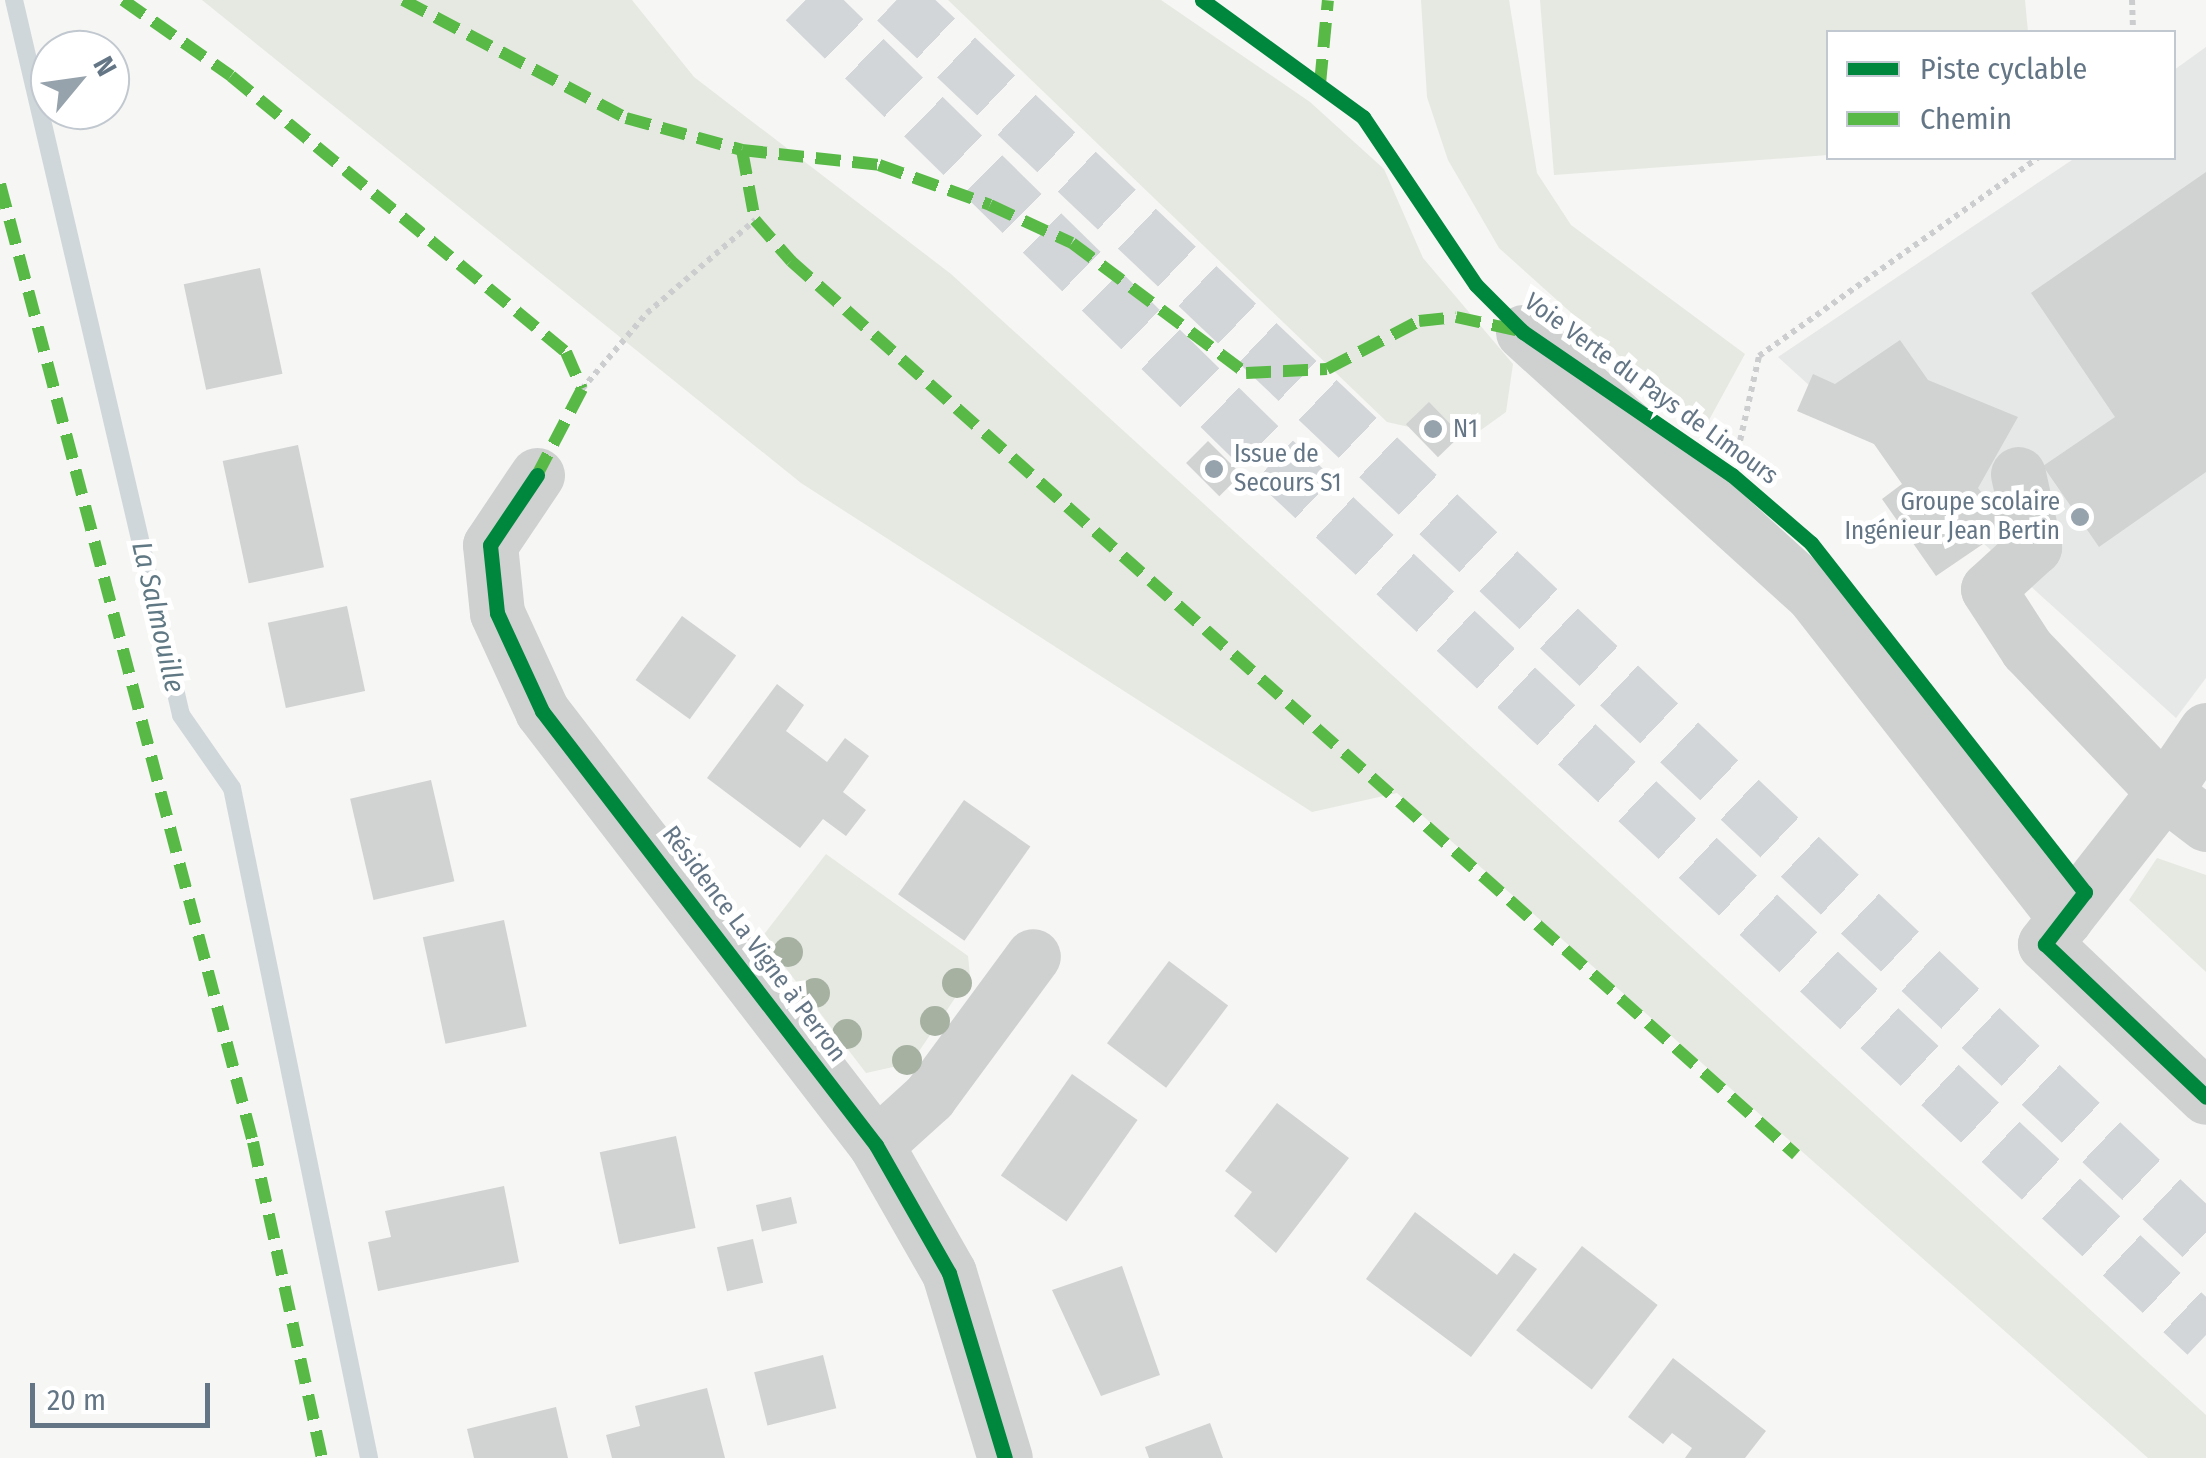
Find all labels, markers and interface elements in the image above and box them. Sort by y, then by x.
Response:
north arrow [30,30,130,130]
legend [1826,30,2176,160]
text: N [86,51,123,82]
text: Piste cyclable [1920,51,2087,87]
text: Chemin [1920,101,2012,137]
street label: Voie Verte du Pays de Limours [1518,287,1784,491]
place label: N1 [1453,414,1478,444]
marker: N1 [1422,418,1444,440]
place label: Issue de Secours S1 [1234,440,1342,499]
marker: Issue de Secours S1 [1203,458,1225,480]
place label: Groupe scolaire Ingénieur Jean Bertin [1844,488,2060,547]
marker: Groupe scolaire Ingénieur Jean Bertin [2069,506,2091,528]
water label: La Salmouille [124,538,192,696]
street label: Résidence La Vigne à Perron [656,820,852,1068]
scale bar [35,1363,215,1425]
text: 20 m [47,1382,106,1418]

